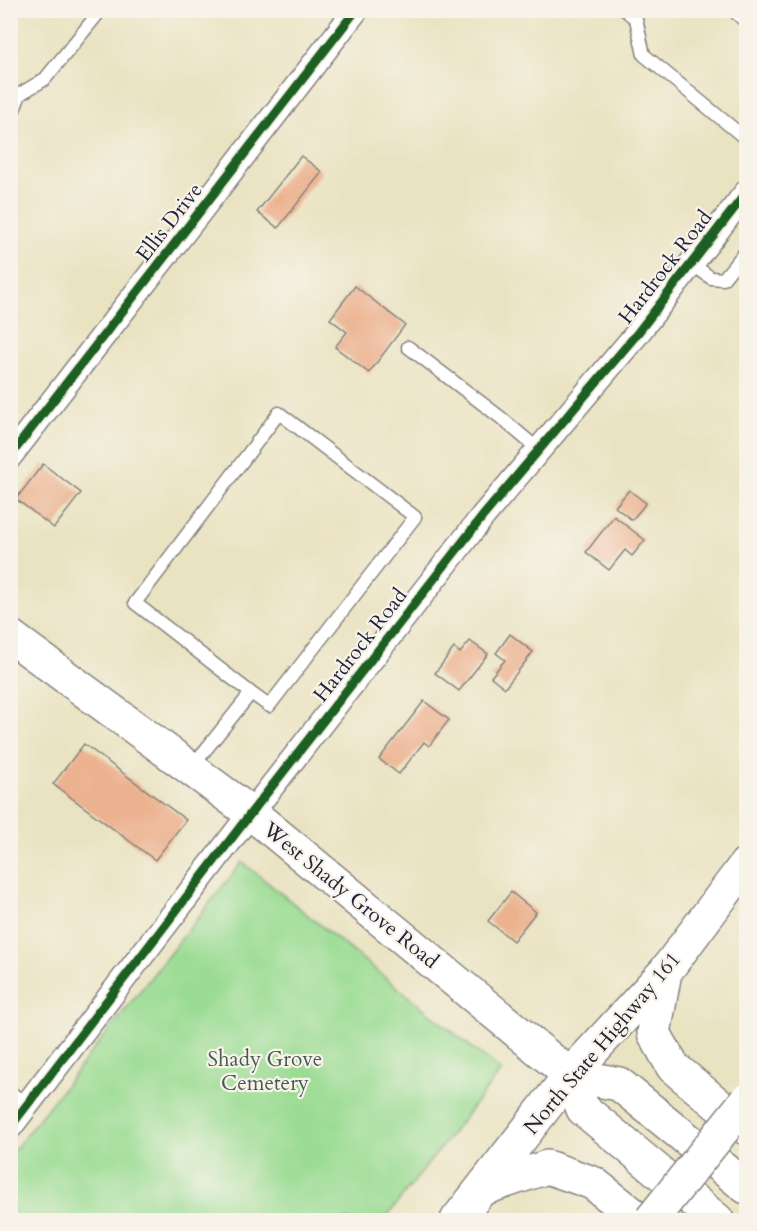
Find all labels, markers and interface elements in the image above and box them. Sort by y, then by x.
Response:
street label: Ellis Drive [129,177,209,268]
street label: Hardrock Road [612,204,719,330]
street label: Hardrock Road [307,582,414,708]
street label: West Shady Grove Road [256,815,445,975]
street label: North State Highway 161 [517,946,688,1141]
park label: Shady Grove Cemetery [208,1045,322,1098]

